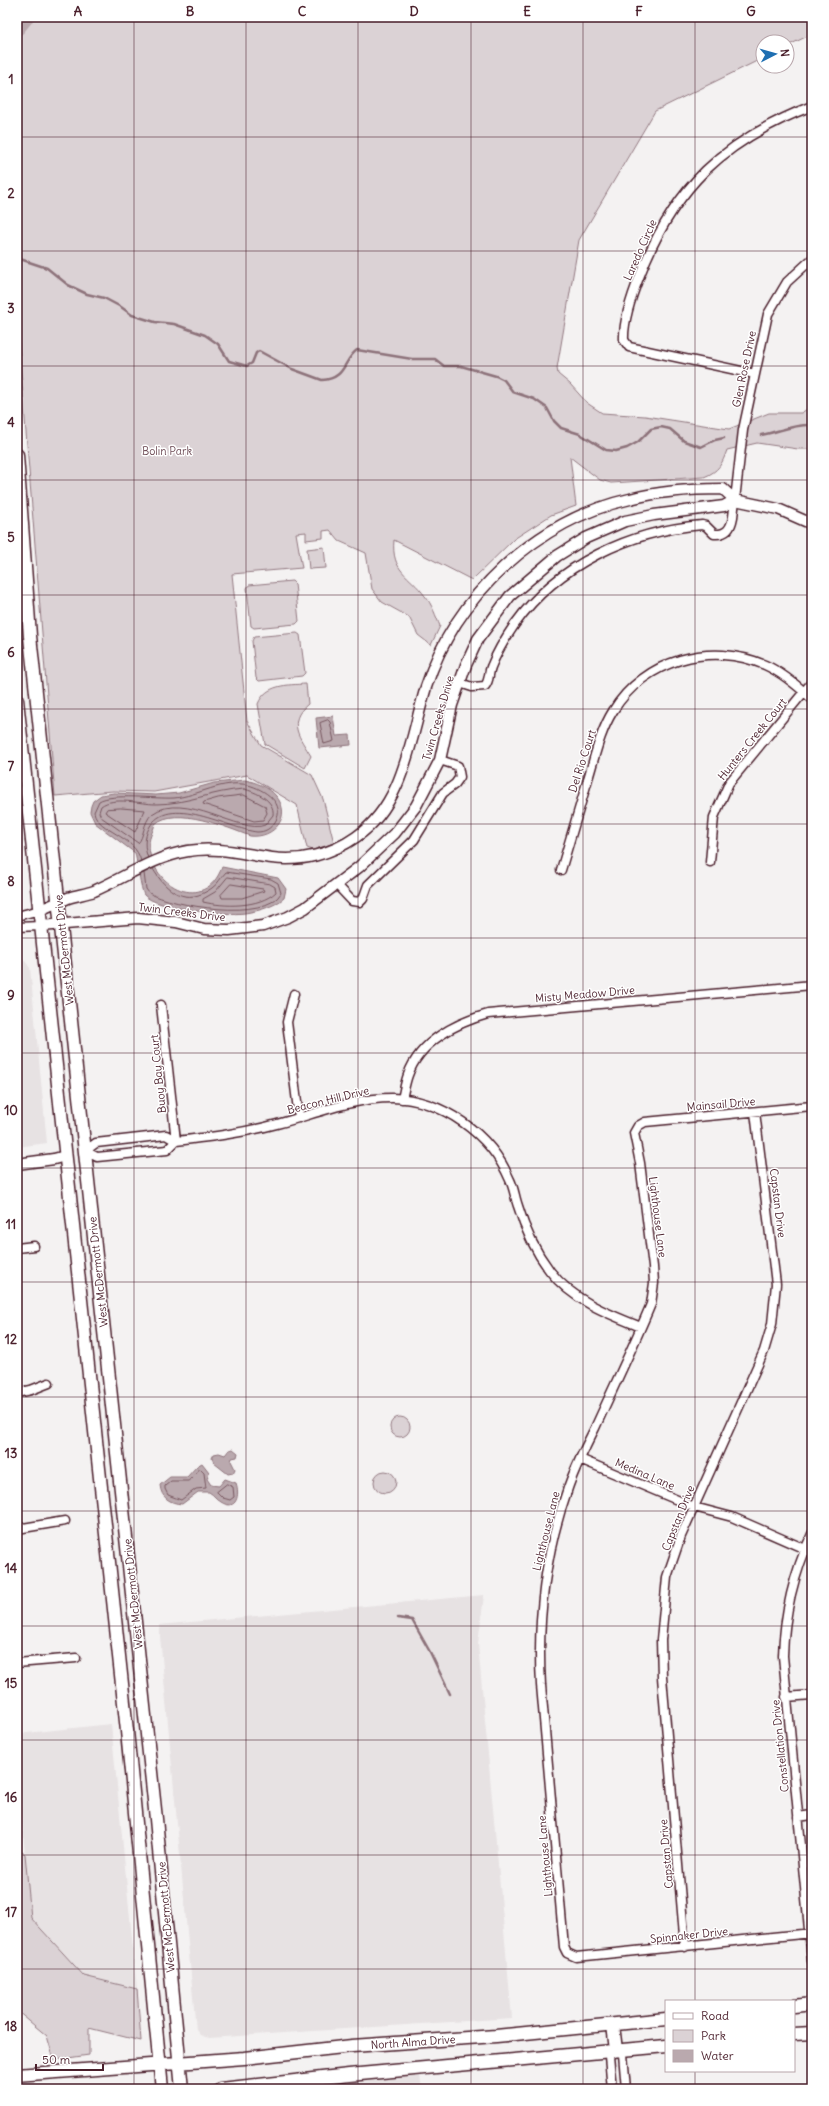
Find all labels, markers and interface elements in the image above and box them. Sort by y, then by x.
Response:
text: A [74,3,83,20]
text: B [186,3,195,20]
text: C [298,3,307,20]
text: D [409,3,419,20]
text: E [523,3,531,20]
text: F [635,3,643,20]
text: G [746,3,756,20]
north arrow [755,34,795,74]
text: N [778,48,792,57]
text: 1 [8,71,14,88]
text: 2 [7,185,15,202]
street label: Laredo Circle [620,217,660,283]
text: 3 [7,300,15,317]
street label: Glen Rose Drive [729,329,759,409]
text: 4 [7,414,15,431]
park label: Bolin Park [142,444,192,458]
text: 5 [7,529,15,546]
text: 6 [7,644,15,661]
street label: Twin Creeks Drive [419,674,457,762]
street label: Hunters Creek Court [715,695,790,783]
street label: Del Rio Court [565,728,599,794]
text: 7 [8,758,15,775]
text: 8 [7,873,15,890]
street label: West McDermott Drive [51,894,77,1006]
street label: Twin Creeks Drive [138,900,226,924]
street label: Misty Meadow Drive [535,983,635,1005]
text: 9 [7,987,15,1004]
street label: Buoy Bay Court [147,1034,169,1114]
street label: Beacon Hill Drive [286,1083,370,1117]
street label: Mainsail Drive [686,1094,756,1114]
text: 10 [4,1102,18,1119]
street label: Capstan Drive [767,1168,789,1239]
street label: Lighthouse Lane [646,1176,670,1258]
text: 11 [6,1216,16,1233]
street label: West McDermott Drive [85,1216,111,1328]
text: 12 [5,1331,17,1348]
text: 13 [5,1445,17,1462]
street label: Medina Lane [613,1455,677,1493]
street label: Capstan Drive [658,1483,698,1553]
street label: Lighthouse Lane [529,1490,563,1572]
street label: West McDermott Drive [120,1538,146,1650]
text: 14 [5,1560,18,1577]
text: 15 [5,1675,18,1692]
street label: Constellation Drive [768,1699,792,1793]
text: 16 [5,1789,18,1806]
street label: Lighthouse Lane [534,1815,556,1897]
street label: Capstan Drive [656,1819,676,1889]
street label: West McDermott Drive [154,1861,178,1973]
text: 17 [5,1904,17,1921]
street label: Spinnaker Drive [649,1924,729,1946]
legend [665,2000,795,2072]
text: Road [701,2008,729,2023]
text: 18 [5,2018,17,2035]
text: Park [701,2028,726,2043]
street label: North Alma Drive [370,2032,456,2052]
scale bar [36,2046,103,2072]
text: Water [701,2048,734,2063]
text: 50 m [42,2052,71,2067]

